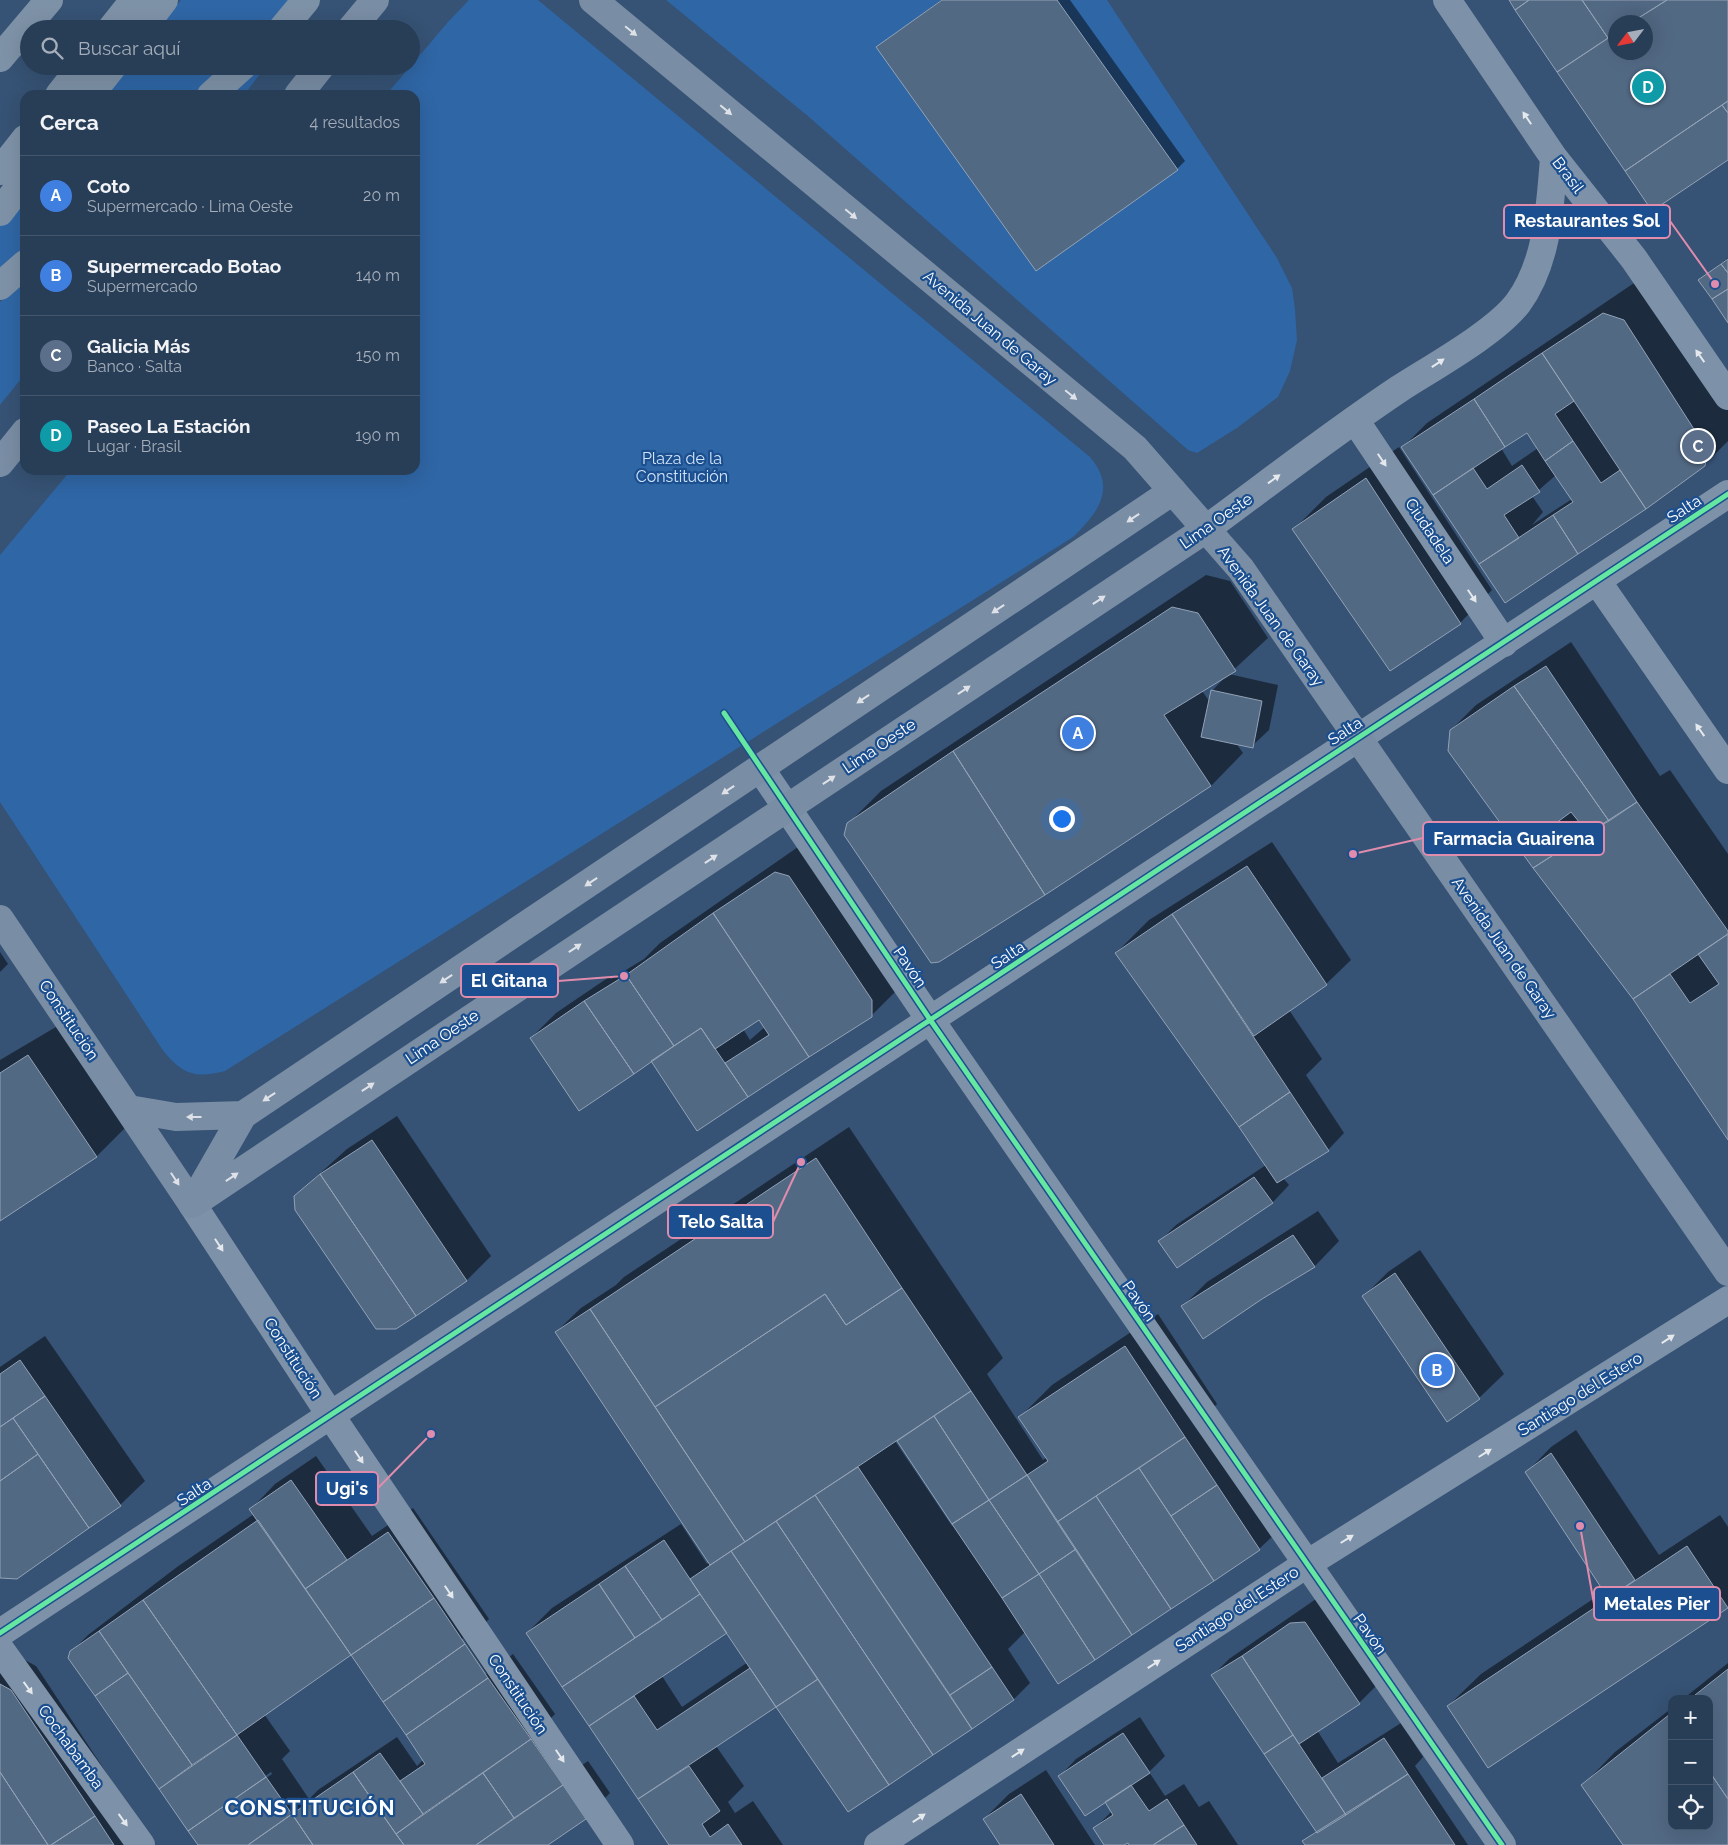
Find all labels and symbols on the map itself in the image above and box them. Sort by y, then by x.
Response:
north arrow [1608,15,1653,60]
one-way arrow [624,25,637,36]
pin: D [1632,68,1664,106]
one-way arrow [720,104,732,115]
one-way arrow [1522,111,1532,124]
street label: Brasil [1548,153,1588,197]
callout: Restaurantes Sol [1504,205,1670,238]
one-way arrow [845,208,858,219]
text: Restaurantes Sol [1514,210,1660,231]
street label: Avenida Juan de Garay [919,267,1061,390]
one-way arrow [1695,349,1705,362]
one-way arrow [1431,358,1445,368]
one-way arrow [1065,389,1077,400]
pin: C [1682,427,1714,465]
park label: Plaza de la Constitución [636,449,728,486]
one-way arrow [1377,454,1387,467]
one-way arrow [1267,474,1281,484]
street label: Lima Oeste [1176,489,1256,553]
street label: Salta [1663,491,1705,527]
street label: Ciudadela [1401,495,1459,567]
one-way arrow [1126,514,1140,523]
street label: Avenida Juan de Garay [1214,542,1328,690]
one-way arrow [1467,589,1477,602]
one-way arrow [1092,595,1106,605]
one-way arrow [991,604,1005,614]
one-way arrow [957,685,971,695]
one-way arrow [856,694,870,704]
street label: Salta [1324,713,1366,749]
pin: A [1062,714,1094,752]
street label: Lima Oeste [839,715,919,777]
one-way arrow [1695,723,1705,737]
one-way arrow [822,775,835,785]
one-way arrow [721,785,735,795]
your location [1049,806,1075,832]
callout: Farmacia Guairena [1423,822,1604,855]
text: Farmacia Guairena [1433,828,1595,849]
one-way arrow [704,854,718,863]
street label: Avenida Juan de Garay [1448,873,1560,1023]
one-way arrow [584,877,597,887]
street label: Salta [987,937,1029,973]
one-way arrow [569,943,582,953]
street label: Pavón [889,943,931,991]
callout: El Gitana [461,964,558,997]
text: El Gitana [471,970,547,991]
one-way arrow [440,974,453,984]
street label: Constitución [35,976,103,1064]
street label: Lima Oeste [402,1006,482,1068]
one-way arrow [361,1082,374,1092]
one-way arrow [262,1092,276,1102]
one-way arrow [186,1113,202,1121]
one-way arrow [226,1172,239,1182]
one-way arrow [171,1173,180,1186]
callout: Telo Salta [668,1205,773,1238]
text: Telo Salta [678,1211,764,1232]
one-way arrow [214,1238,223,1252]
street label: Pavón [1118,1277,1160,1325]
street label: Constitución [260,1314,326,1402]
one-way arrow [1661,1334,1674,1344]
street label: Santiago del Estero [1514,1348,1646,1440]
pin: B [1421,1351,1453,1389]
one-way arrow [1479,1448,1492,1458]
one-way arrow [354,1450,363,1464]
callout: Ugi's [316,1472,378,1505]
street label: Salta [173,1474,215,1510]
text: Ugi's [326,1478,368,1499]
one-way arrow [1341,1534,1354,1543]
street label: Santiago del Estero [1172,1562,1302,1656]
one-way arrow [444,1585,454,1598]
callout: Metales Pier [1594,1587,1720,1620]
text: Metales Pier [1604,1593,1710,1614]
street label: Pavón [1349,1610,1391,1658]
street label: Constitución [484,1650,552,1738]
one-way arrow [1147,1659,1161,1669]
one-way arrow [23,1682,33,1695]
street label: Cochabamba [34,1701,108,1793]
one-way arrow [1011,1748,1025,1758]
one-way arrow [555,1749,564,1762]
district label: CONSTITUCIÓN [224,1795,396,1820]
one-way arrow [118,1813,129,1826]
one-way arrow [912,1813,925,1823]

